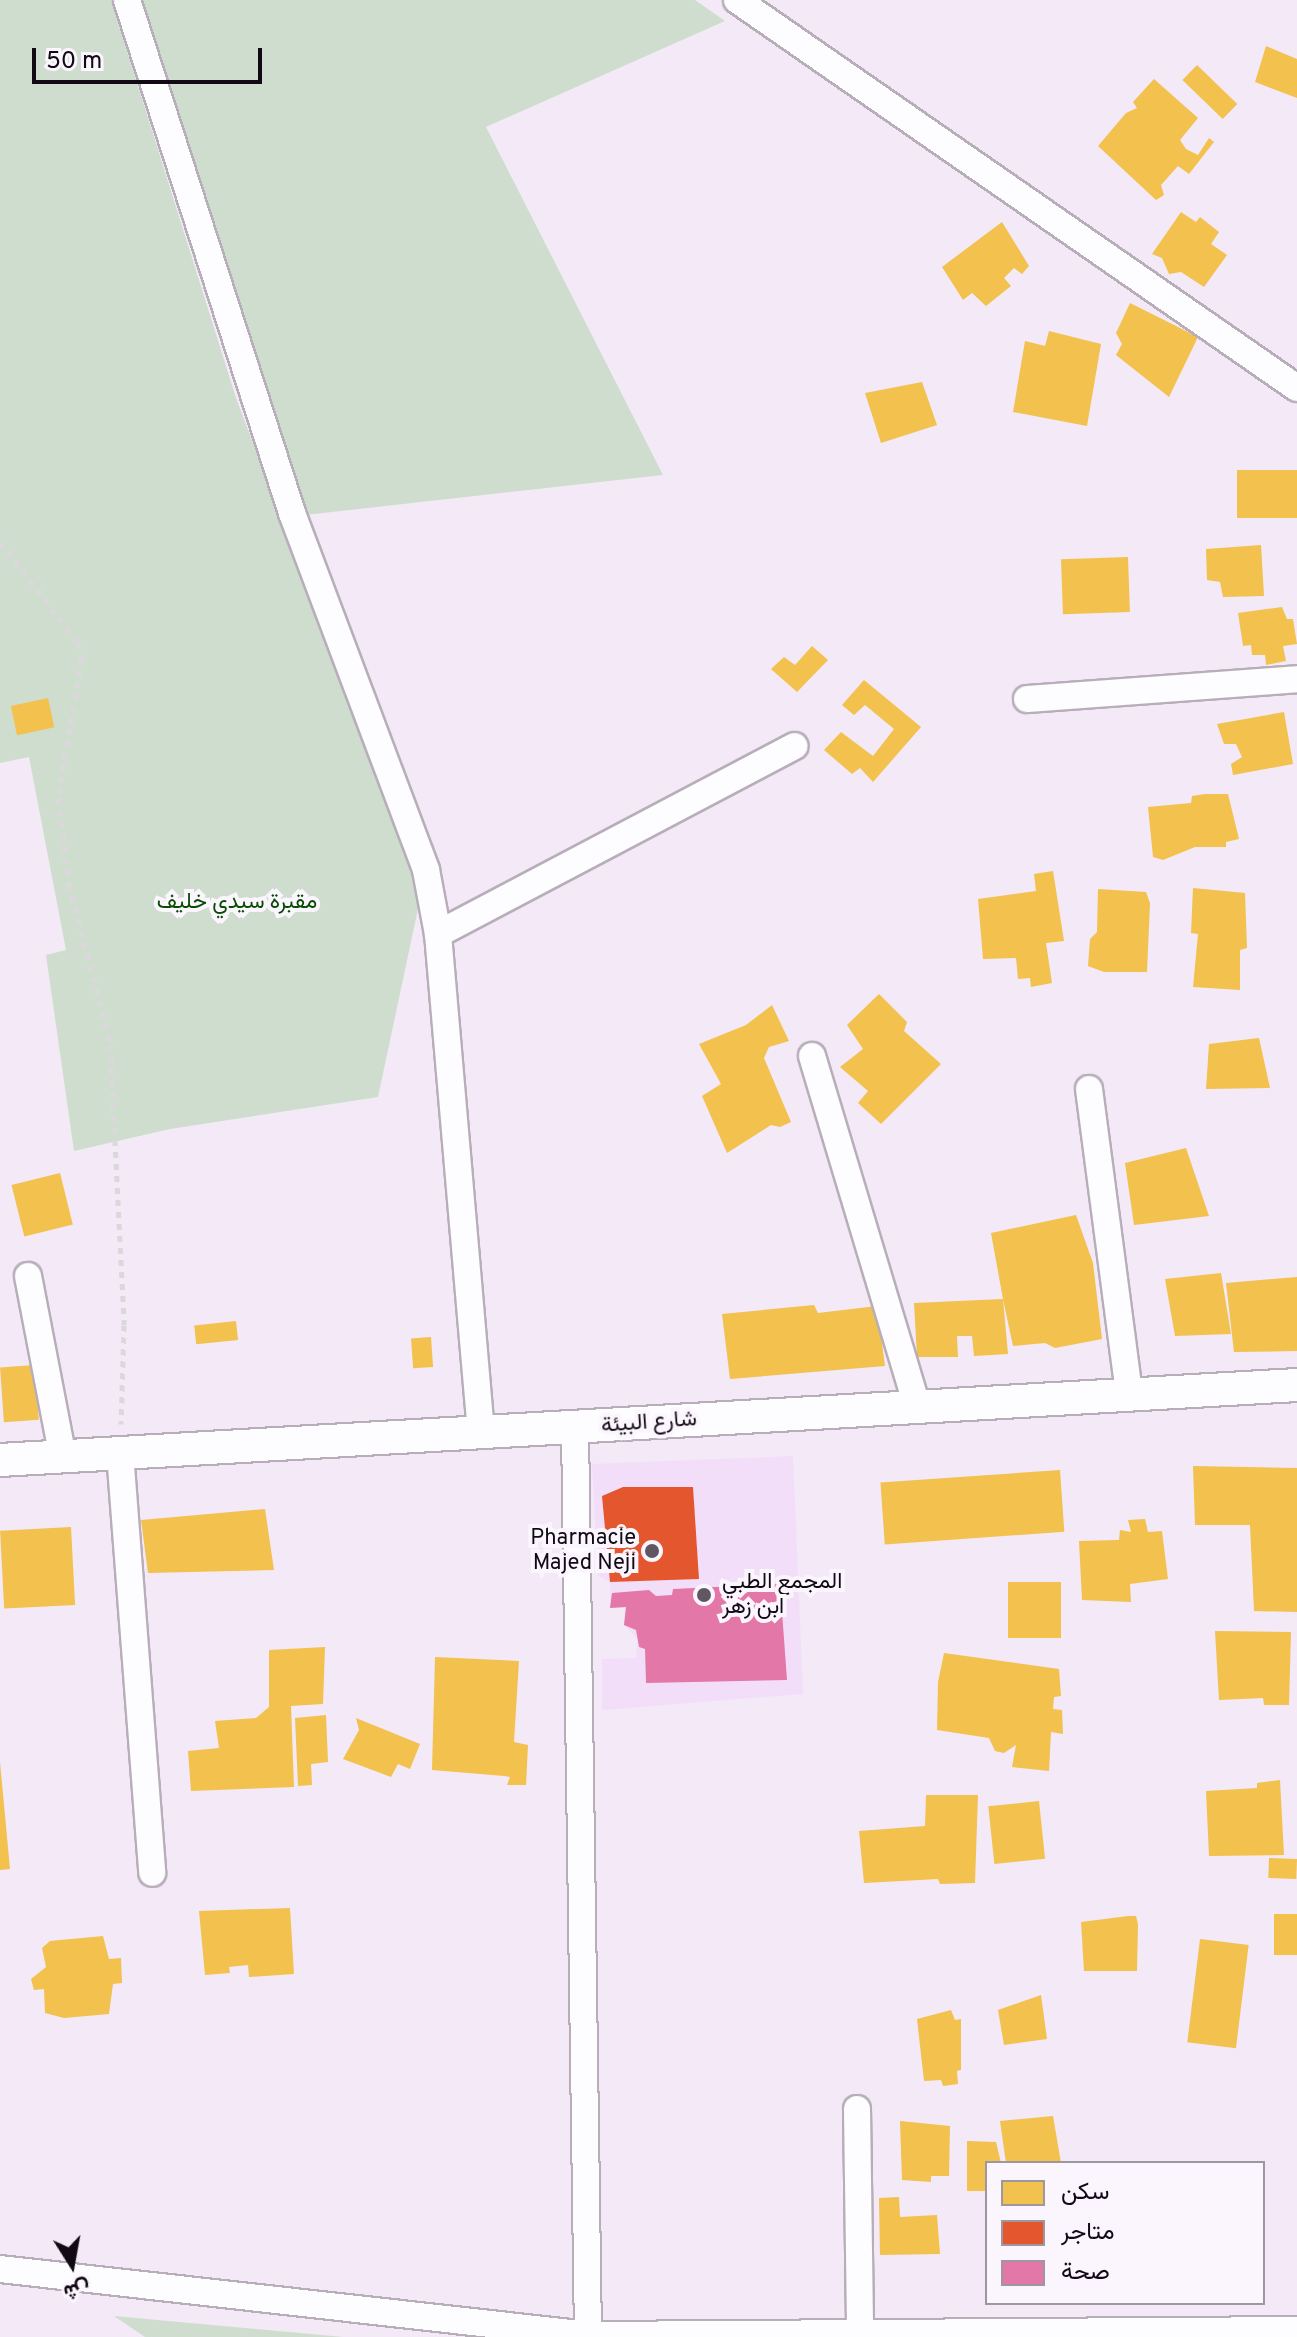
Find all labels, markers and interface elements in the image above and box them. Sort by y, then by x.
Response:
scale bar [36,32,266,82]
text: 50 m [46,47,102,77]
park label: مقبرة سيدي خليف [157,890,317,916]
street label: شارع البيئة [600,1406,698,1440]
place label: Pharmacie Majed Neji [530,1525,636,1576]
marker: Pharmacie Majed Neji [643,1542,661,1560]
place label: المجمع الطبي ابن زهر [722,1569,842,1620]
marker: المجمع الطبي ابن زهر [693,1584,715,1606]
legend [985,2161,1265,2305]
text: سكن [1061,2178,1110,2208]
text: متاجر [1061,2218,1115,2248]
north arrow [32,2225,112,2305]
text: صحة [1061,2258,1110,2288]
text: ش [61,2273,92,2305]

